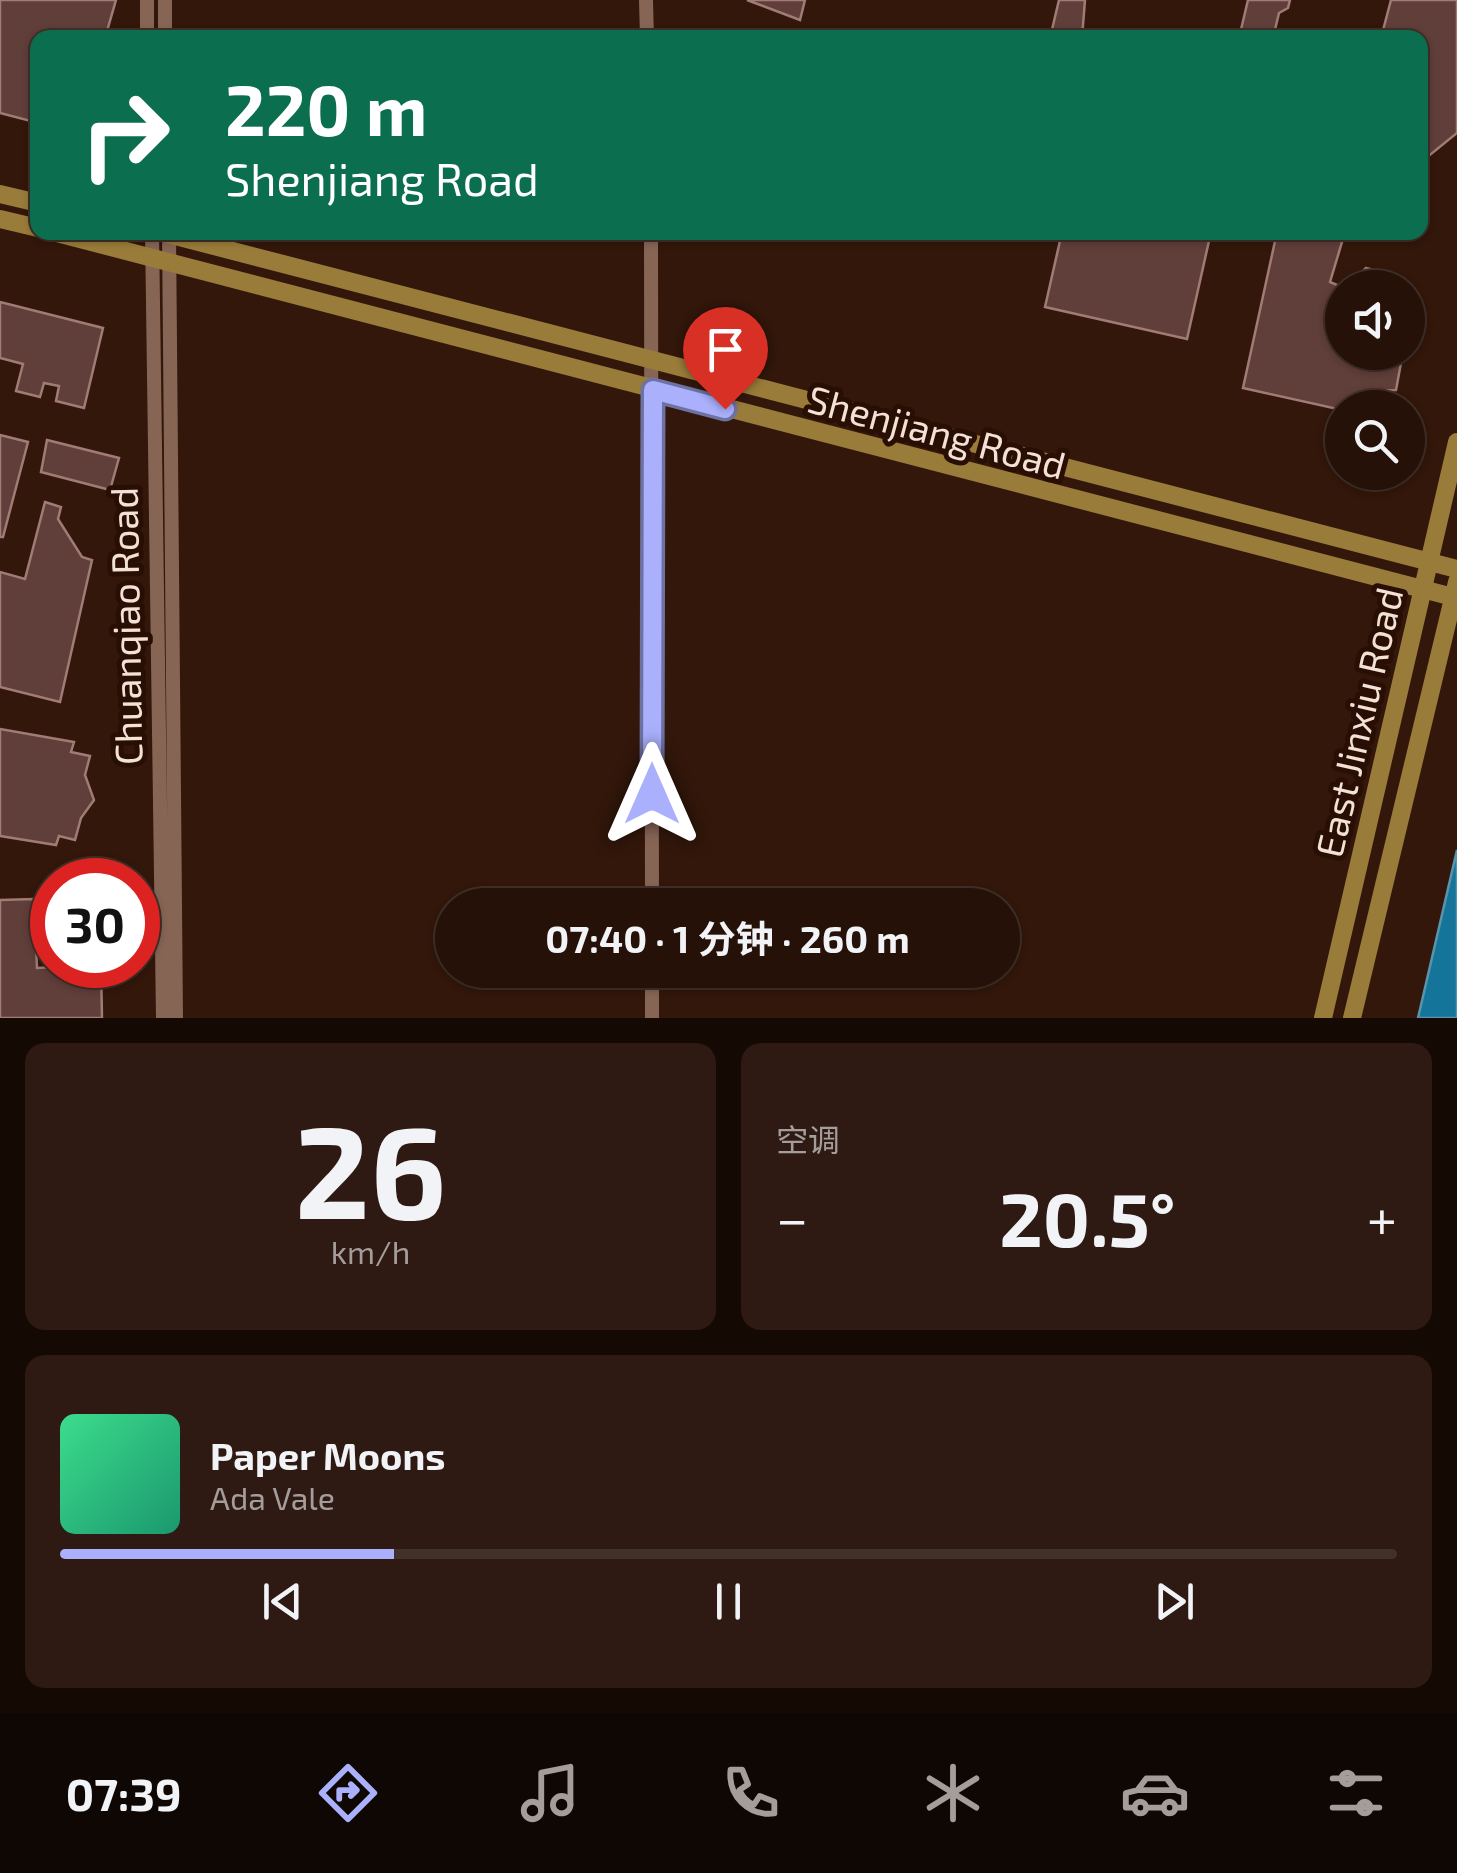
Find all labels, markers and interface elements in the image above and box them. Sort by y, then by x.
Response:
text: 220 m [225,66,427,150]
icon: right [60,70,190,200]
text: Shenjiang Road [225,151,539,205]
map controls [1325,270,1425,490]
button: sound [1325,270,1425,370]
pin [683,307,768,410]
icon: arrive [698,322,753,377]
street label: Shenjiang Road [803,374,1071,488]
button: search [1325,390,1425,490]
street label: Chuanqiao Road [100,487,150,765]
street label: East Jinxiu Road [1305,583,1411,861]
position arrow [600,742,704,846]
speed limit sign: 30 [30,858,160,988]
text: 07:40 · 1 分钟 · 260 m [545,915,910,961]
text: 26 [294,1089,447,1245]
text: 空调 [776,1120,840,1158]
text: 20.5° [999,1172,1176,1262]
text: − [776,1184,808,1250]
text: + [1367,1184,1397,1250]
text: km/h [331,1232,410,1270]
text: Paper Moons [210,1432,446,1478]
text: Ada Vale [210,1478,335,1516]
icon: previous [255,1574,310,1629]
icon: pause [701,1574,756,1629]
icon: next [1147,1574,1202,1629]
icon: directions [313,1758,383,1828]
icon: music [515,1758,585,1828]
icon: phone [716,1758,786,1828]
icon: climate [918,1758,988,1828]
icon: car [1120,1758,1190,1828]
icon: filters [1321,1758,1391,1828]
text: 07:39 [66,1766,182,1820]

